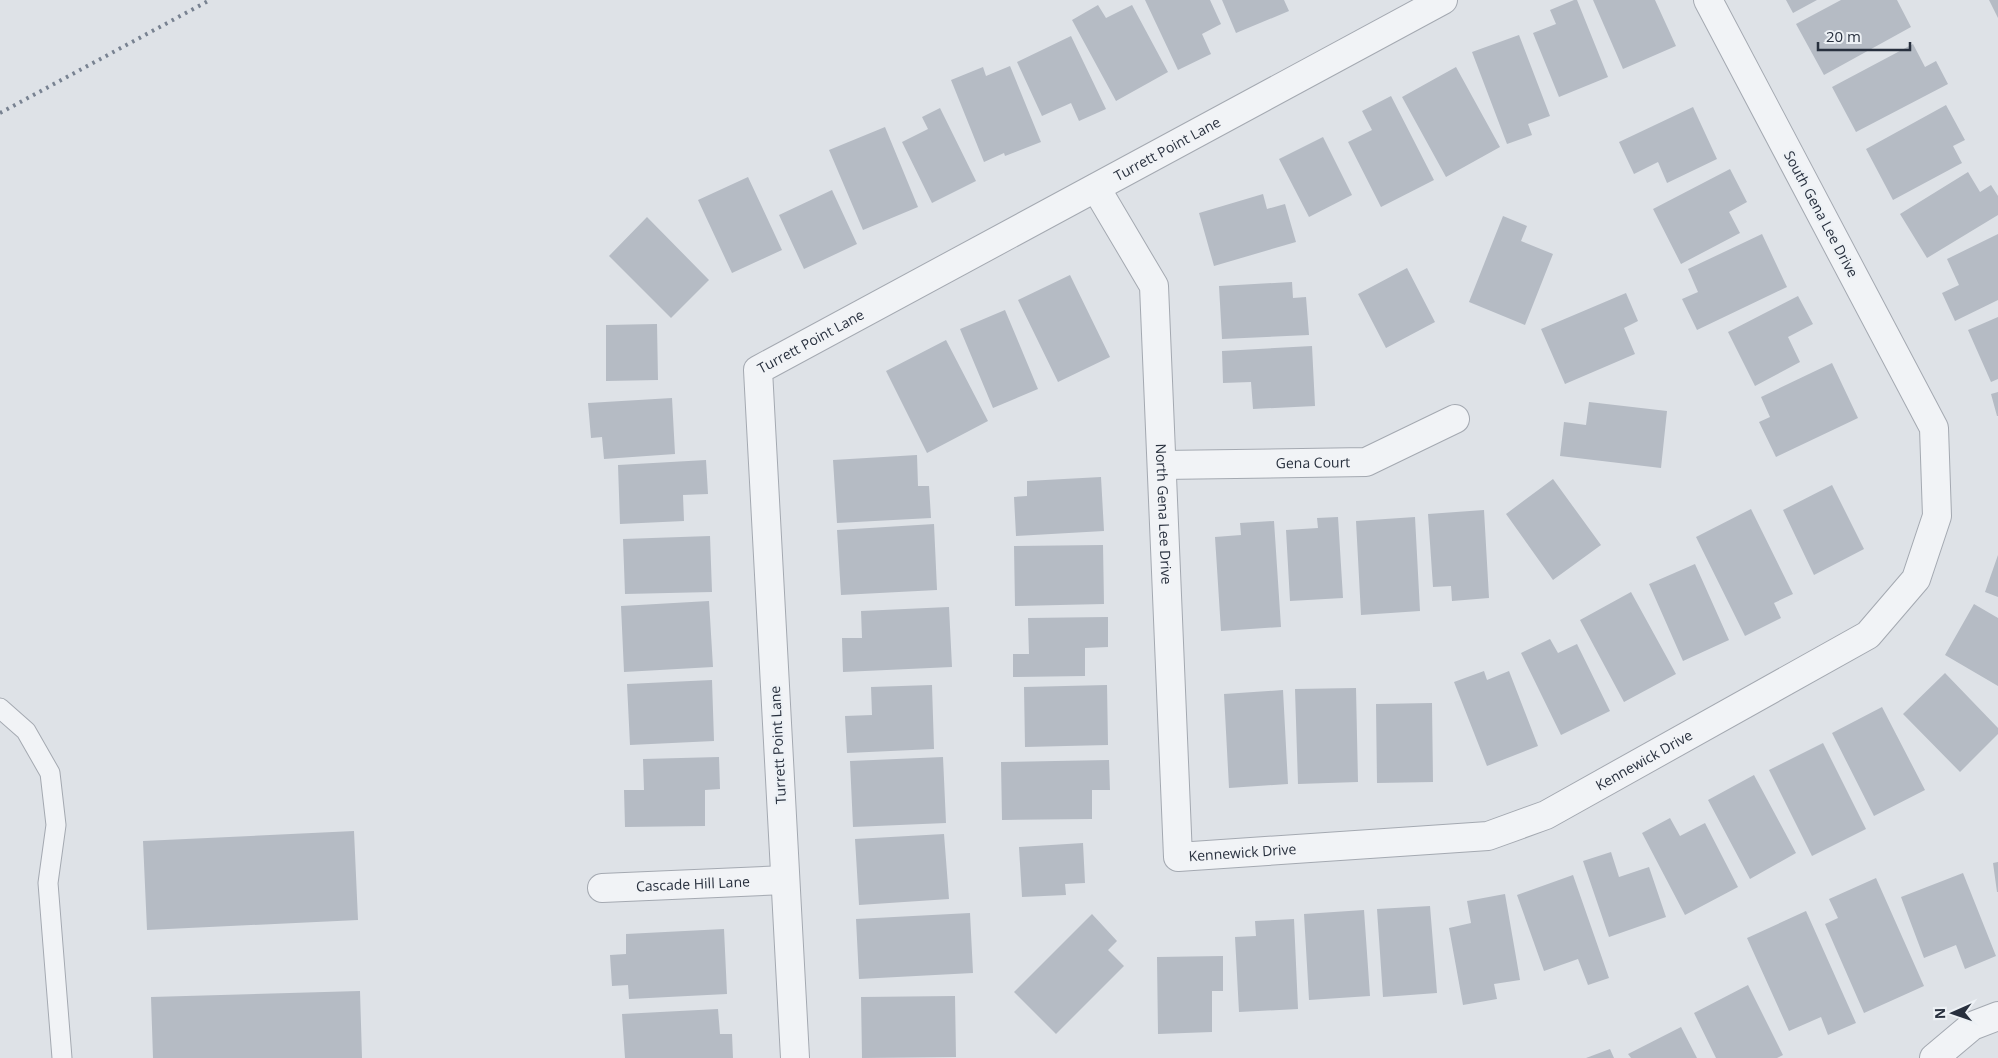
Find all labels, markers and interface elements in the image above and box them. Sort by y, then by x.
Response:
scale bar [1818,20,1910,52]
text: 20 m [1826,26,1861,46]
street label: Turrett Point Lane [1110,112,1224,185]
street label: South Gena Lee Drive [1780,147,1863,281]
street label: Turrett Point Lane [754,304,867,378]
street label: North Gena Lee Drive [1152,443,1177,585]
street label: Gena Court [1276,452,1350,472]
street label: Turrett Point Lane [765,685,790,805]
street label: Kennewick Drive [1592,725,1696,794]
street label: Kennewick Drive [1188,839,1297,865]
street label: Cascade Hill Lane [636,872,750,896]
north arrow [1928,988,1978,1038]
text: N [1930,1007,1949,1019]

